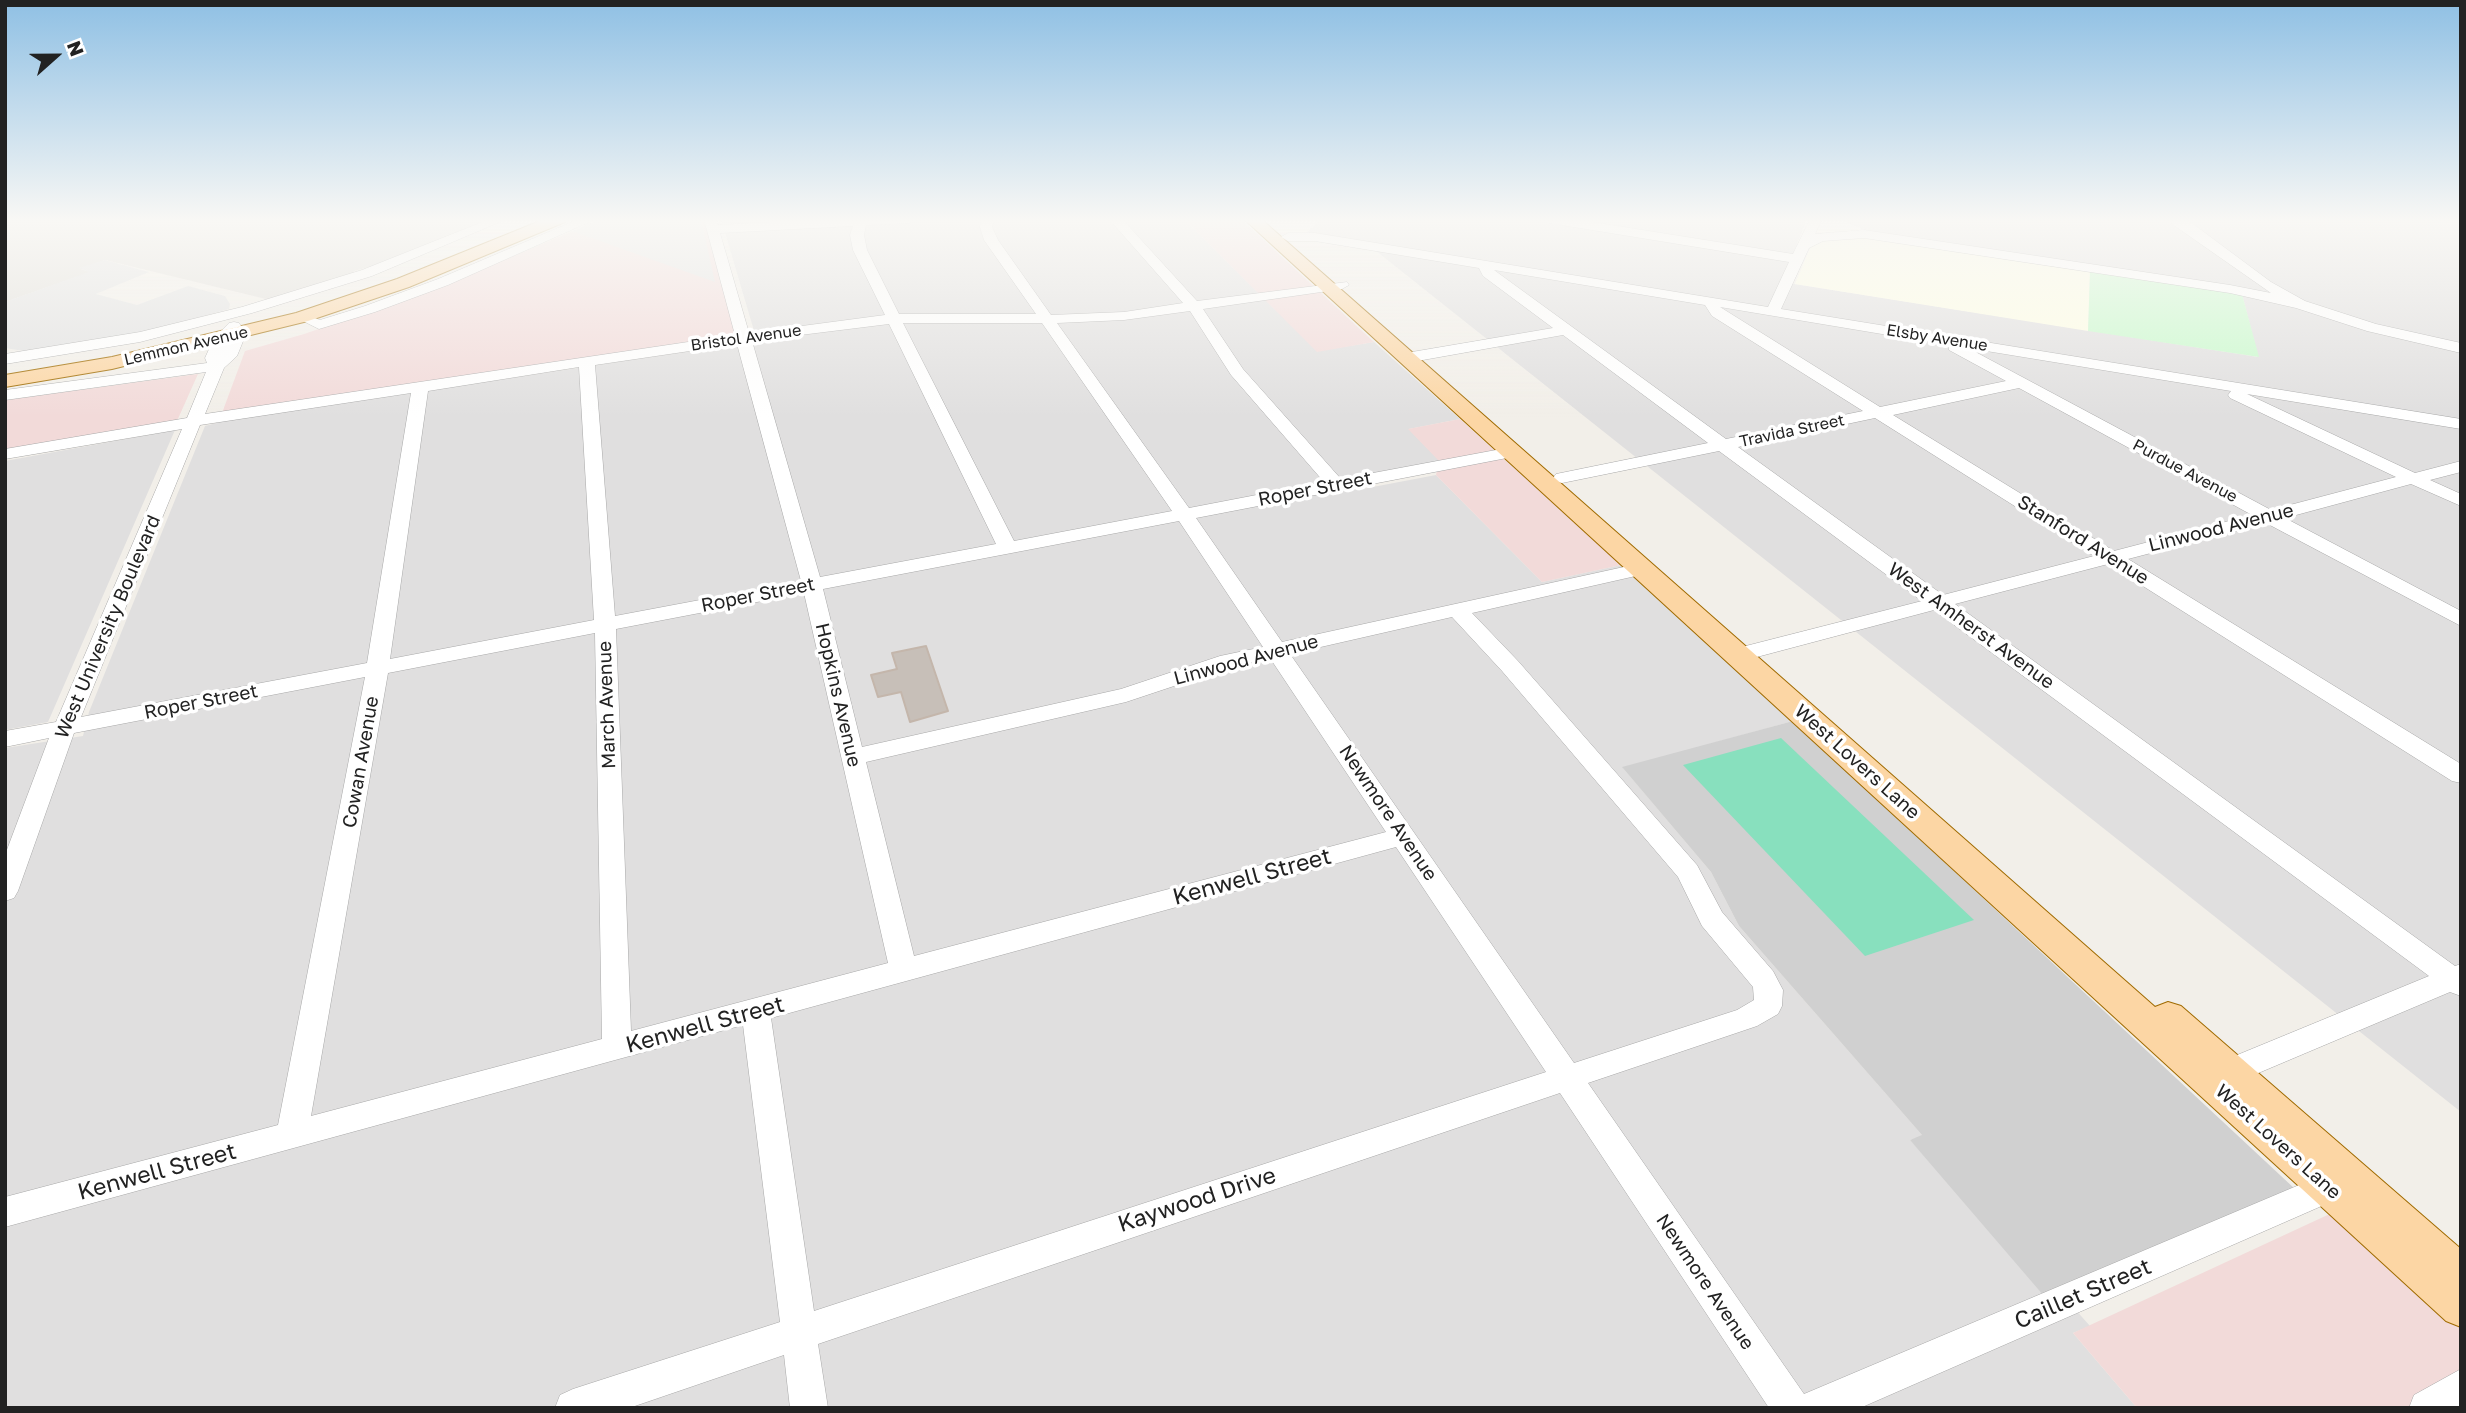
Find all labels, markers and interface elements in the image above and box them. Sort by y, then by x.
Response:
north arrow [21,21,91,91]
text: N [63,37,89,59]
street label: Bristol Avenue [690,321,802,355]
street label: Elsby Avenue [1885,321,1989,355]
street label: Lemmon Avenue [122,322,250,370]
street label: Travida Street [1738,411,1846,451]
street label: Purdue Avenue [2129,435,2241,507]
street label: Roper Street [1256,467,1374,511]
street label: Stanford Avenue [2013,490,2153,590]
street label: Linwood Avenue [2146,499,2296,557]
street label: West University Boulevard [50,512,166,742]
street label: West Amherst Avenue [1883,558,2059,694]
street label: Roper Street [699,573,817,617]
street label: Hopkins Avenue [810,621,866,769]
street label: Linwood Avenue [1171,630,1321,690]
street label: March Avenue [593,641,621,769]
street label: Roper Street [142,680,260,724]
street label: Cowan Avenue [338,694,384,830]
street label: West Lovers Lane [1790,700,1924,824]
street label: Newmore Avenue [1334,741,1442,885]
street label: Kenwell Street [1170,843,1334,911]
street label: Kenwell Street [623,991,787,1059]
street label: West Lovers Lane [2211,1080,2345,1204]
street label: Kenwell Street [75,1138,239,1206]
street label: Kaywood Drive [1115,1161,1279,1239]
street label: Newmore Avenue [1651,1210,1759,1354]
street label: Caillet Street [2011,1253,2155,1335]

